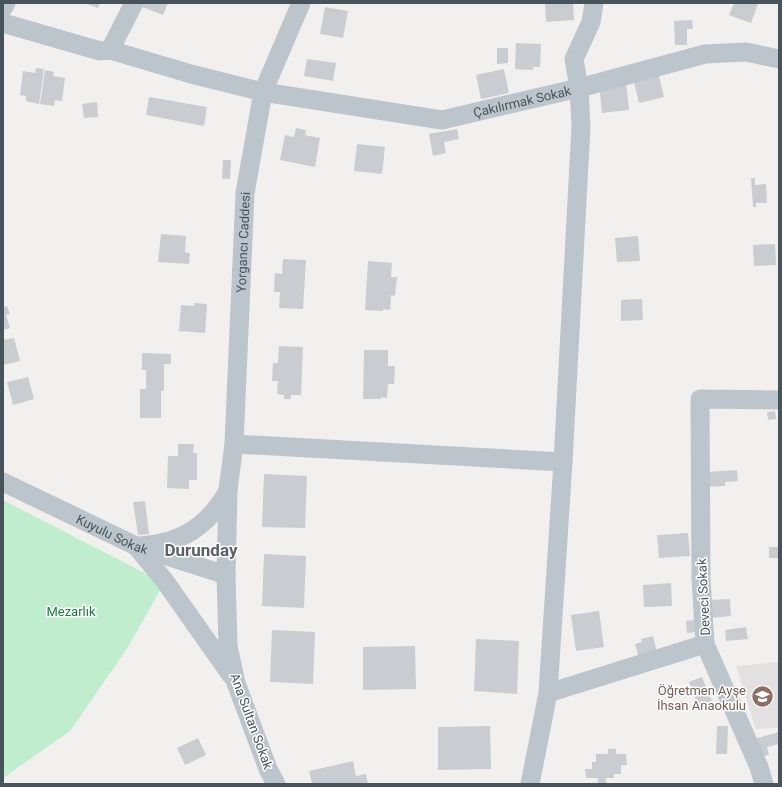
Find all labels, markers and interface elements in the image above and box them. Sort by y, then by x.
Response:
street label: Çakılırmak Sokak [472,83,573,120]
street label: Yorgancı Caddesi [234,191,253,293]
street label: Kuyulu Sokak [74,511,150,557]
district label: Durunday [165,540,238,560]
street label: Deveci Sokak [694,558,713,636]
park label: Mezarlık [46,604,96,619]
street label: Ana Sultan Sokak [227,671,276,772]
place label: Öğretmen Ayşe İhsan Anaokulu [657,683,746,713]
school or university icon: Öğretmen Ayşe İhsan Anaokulu [749,684,775,710]

